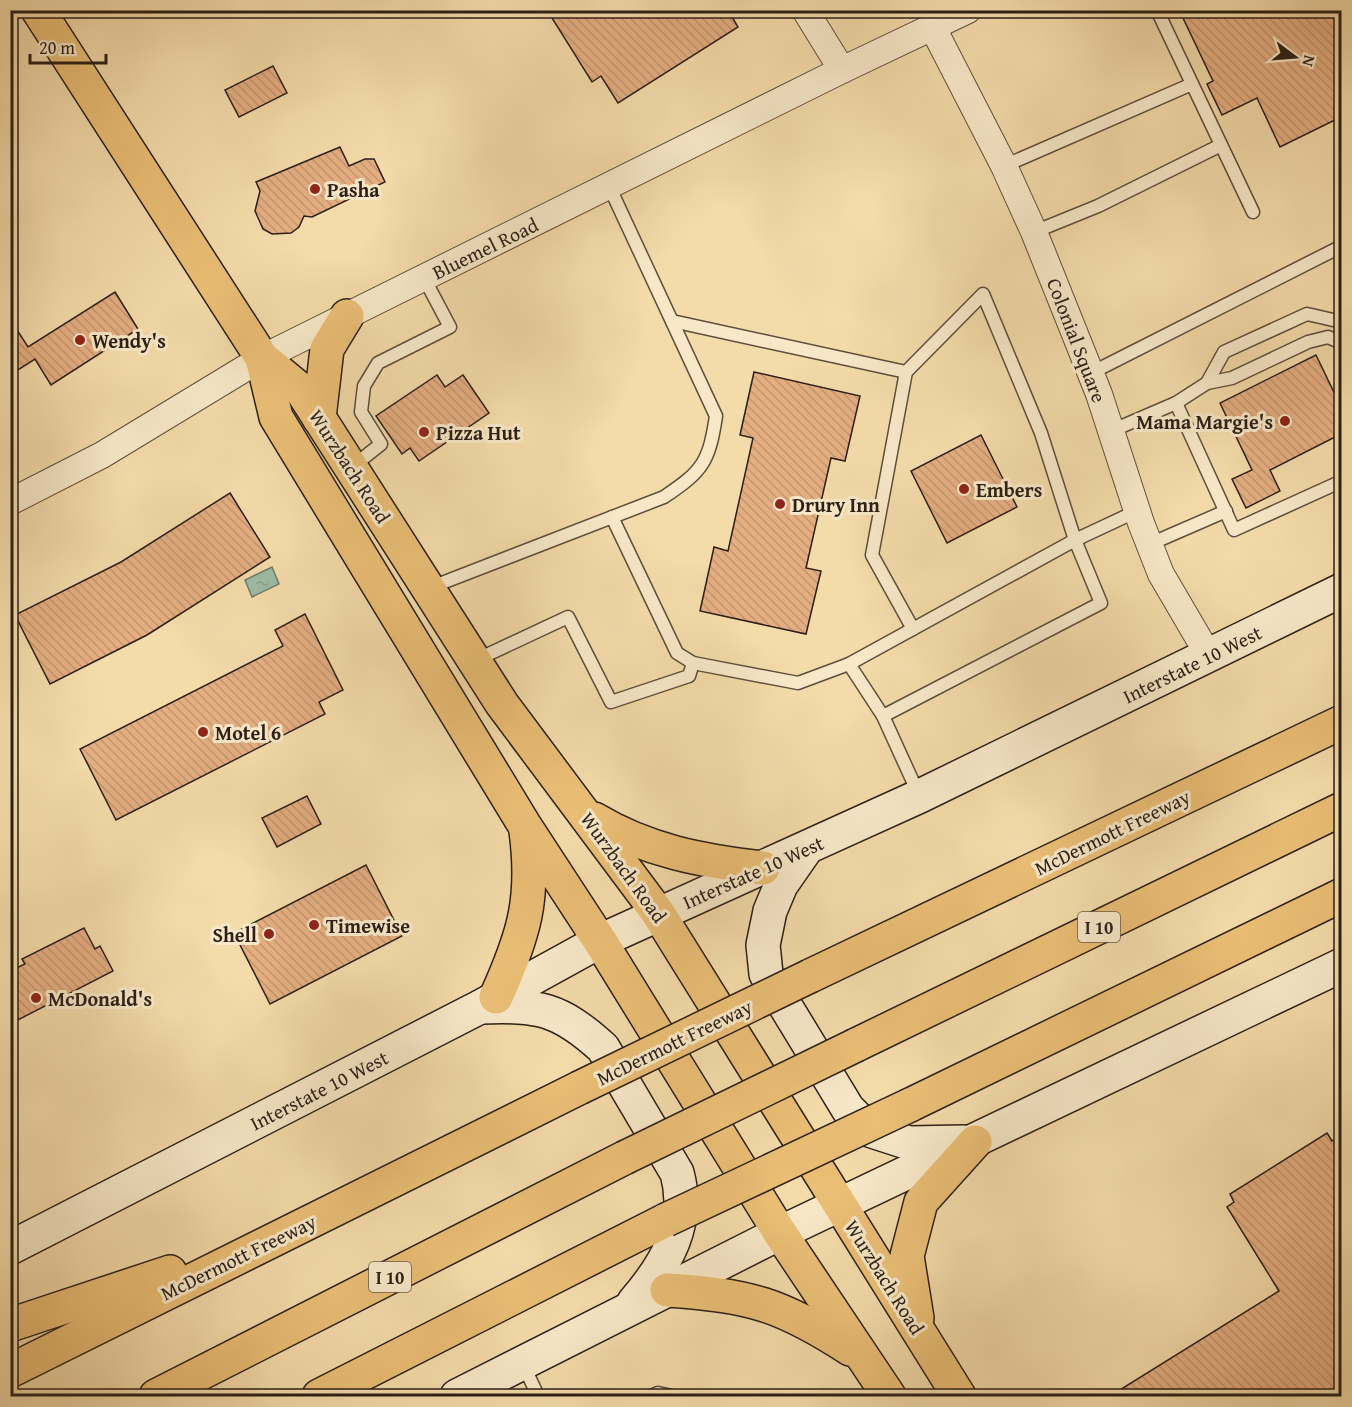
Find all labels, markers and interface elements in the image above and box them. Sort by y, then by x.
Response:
scale bar [30,27,106,65]
north arrow [1265,27,1325,87]
text: 20 m [39,34,75,61]
text: N [1296,53,1322,70]
place label: Pasha [327,175,380,204]
marker: Pasha [308,182,322,196]
street label: Bluemel Road [427,210,543,286]
street label: Colonial Square [1040,274,1114,406]
place label: Wendy's [92,326,166,355]
marker: Wendy's [73,333,87,347]
street label: Wurzbach Road [302,403,398,529]
place label: Mama Margie's [1136,407,1273,436]
marker: Mama Margie's [1278,414,1292,428]
place label: Pizza Hut [436,418,521,447]
marker: Pizza Hut [417,425,431,439]
place label: Embers [976,475,1042,504]
marker: Embers [957,482,971,496]
place label: Drury Inn [792,490,880,519]
marker: Drury Inn [773,497,787,511]
street label: Interstate 10 West [1117,618,1267,710]
place label: Motel 6 [215,718,281,747]
marker: Motel 6 [196,725,210,739]
street label: McDermott Freeway [1029,782,1195,882]
street label: Wurzbach Road [574,806,674,929]
street label: Interstate 10 West [678,828,828,916]
place label: Timewise [326,911,410,940]
road number: I 10 [1078,912,1120,942]
marker: Timewise [307,918,321,932]
place label: Shell [212,920,257,949]
marker: Shell [262,927,276,941]
place label: McDonald's [48,984,152,1013]
marker: McDonald's [29,991,43,1005]
street label: McDermott Freeway [591,992,757,1092]
street label: Interstate 10 West [245,1043,393,1137]
street label: McDermott Freeway [155,1207,321,1307]
street label: Wurzbach Road [838,1214,932,1340]
road number: I 10 [369,1262,411,1292]

